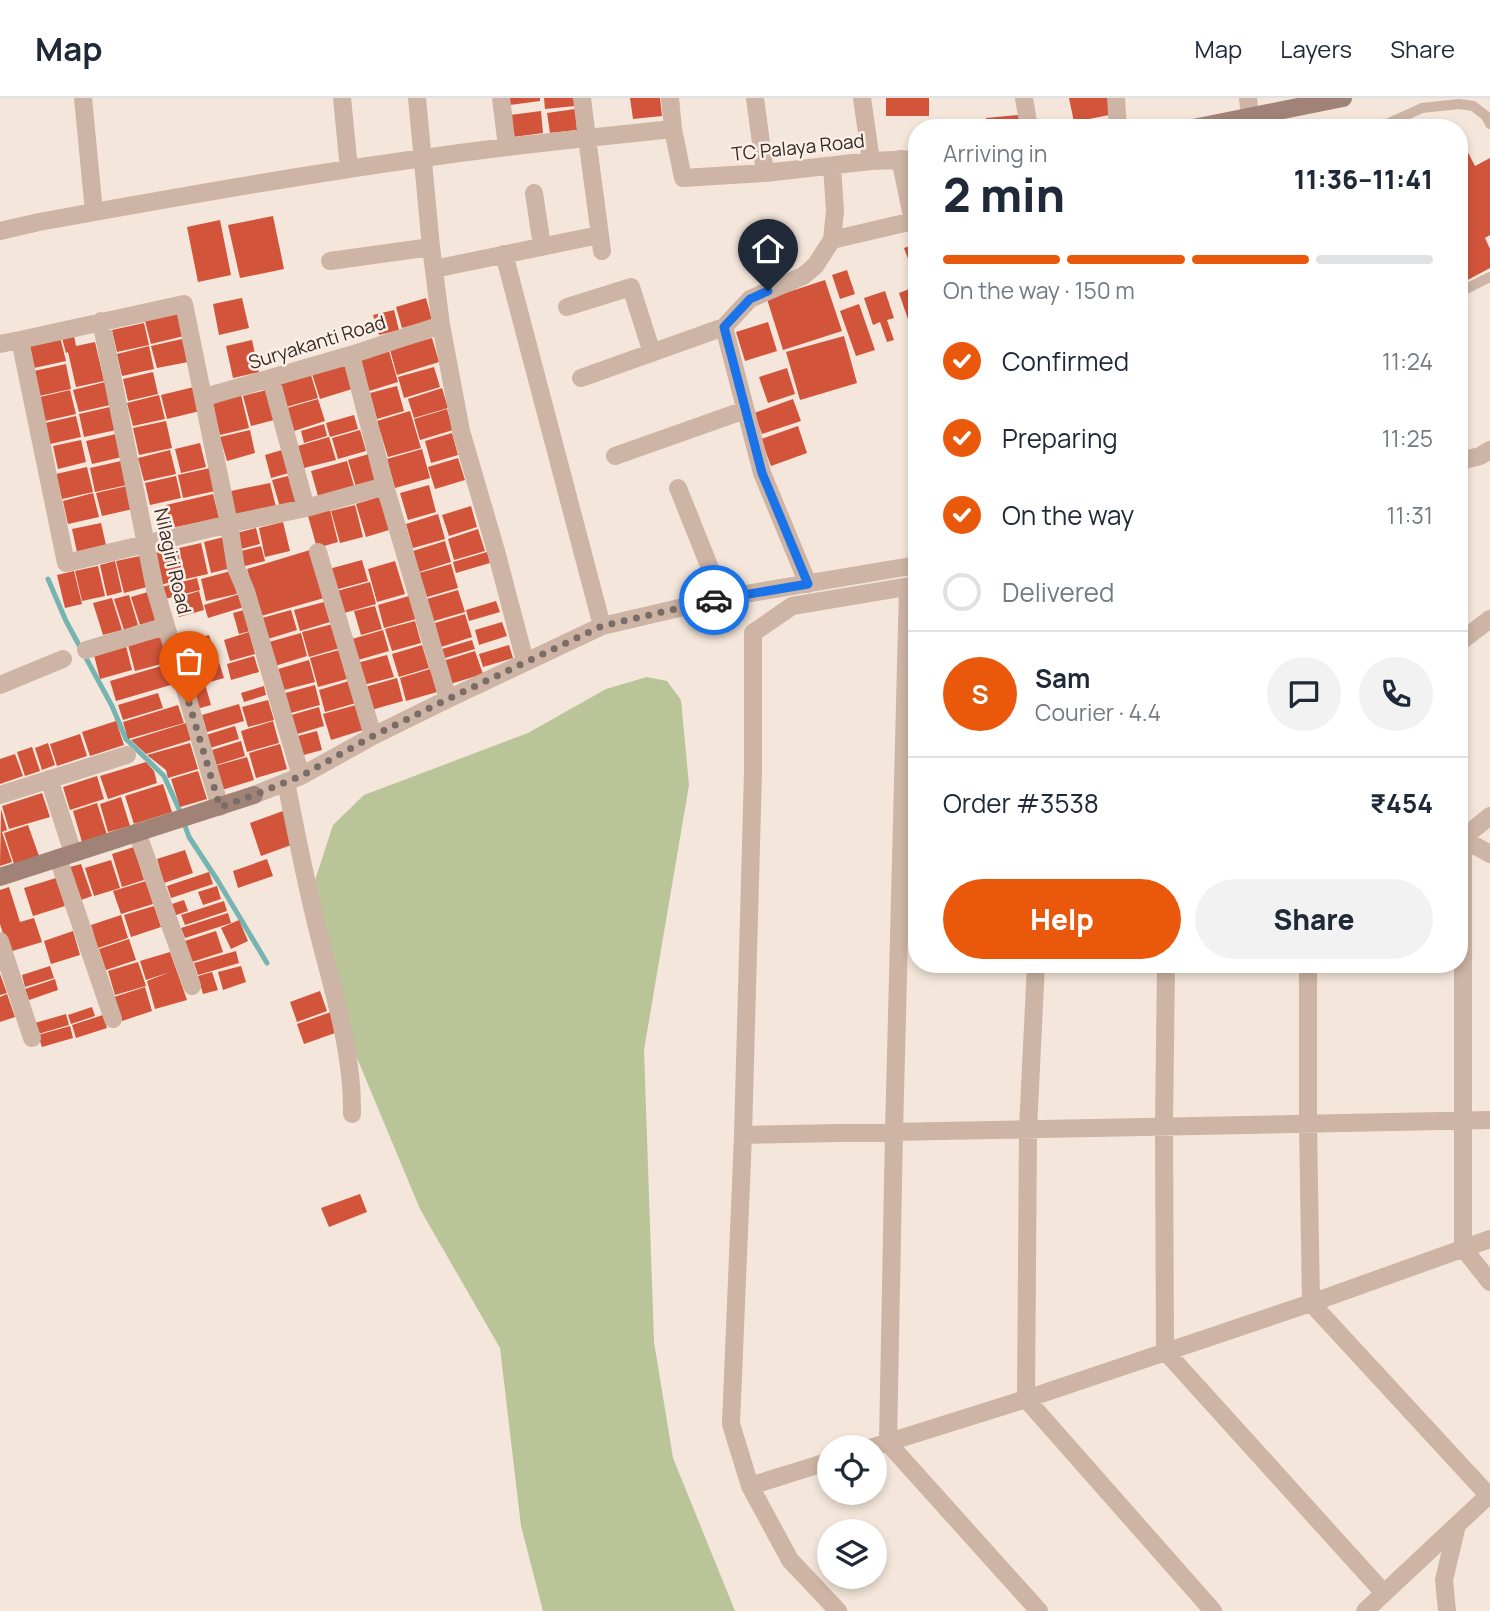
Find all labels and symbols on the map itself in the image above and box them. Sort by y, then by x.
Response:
street label: TC Palaya Road [730,127,866,167]
pin [738,219,798,291]
street label: Suryakanti Road [245,309,389,375]
street label: Nilagiri Road [148,505,198,617]
courier [679,565,749,635]
pin [159,631,219,703]

